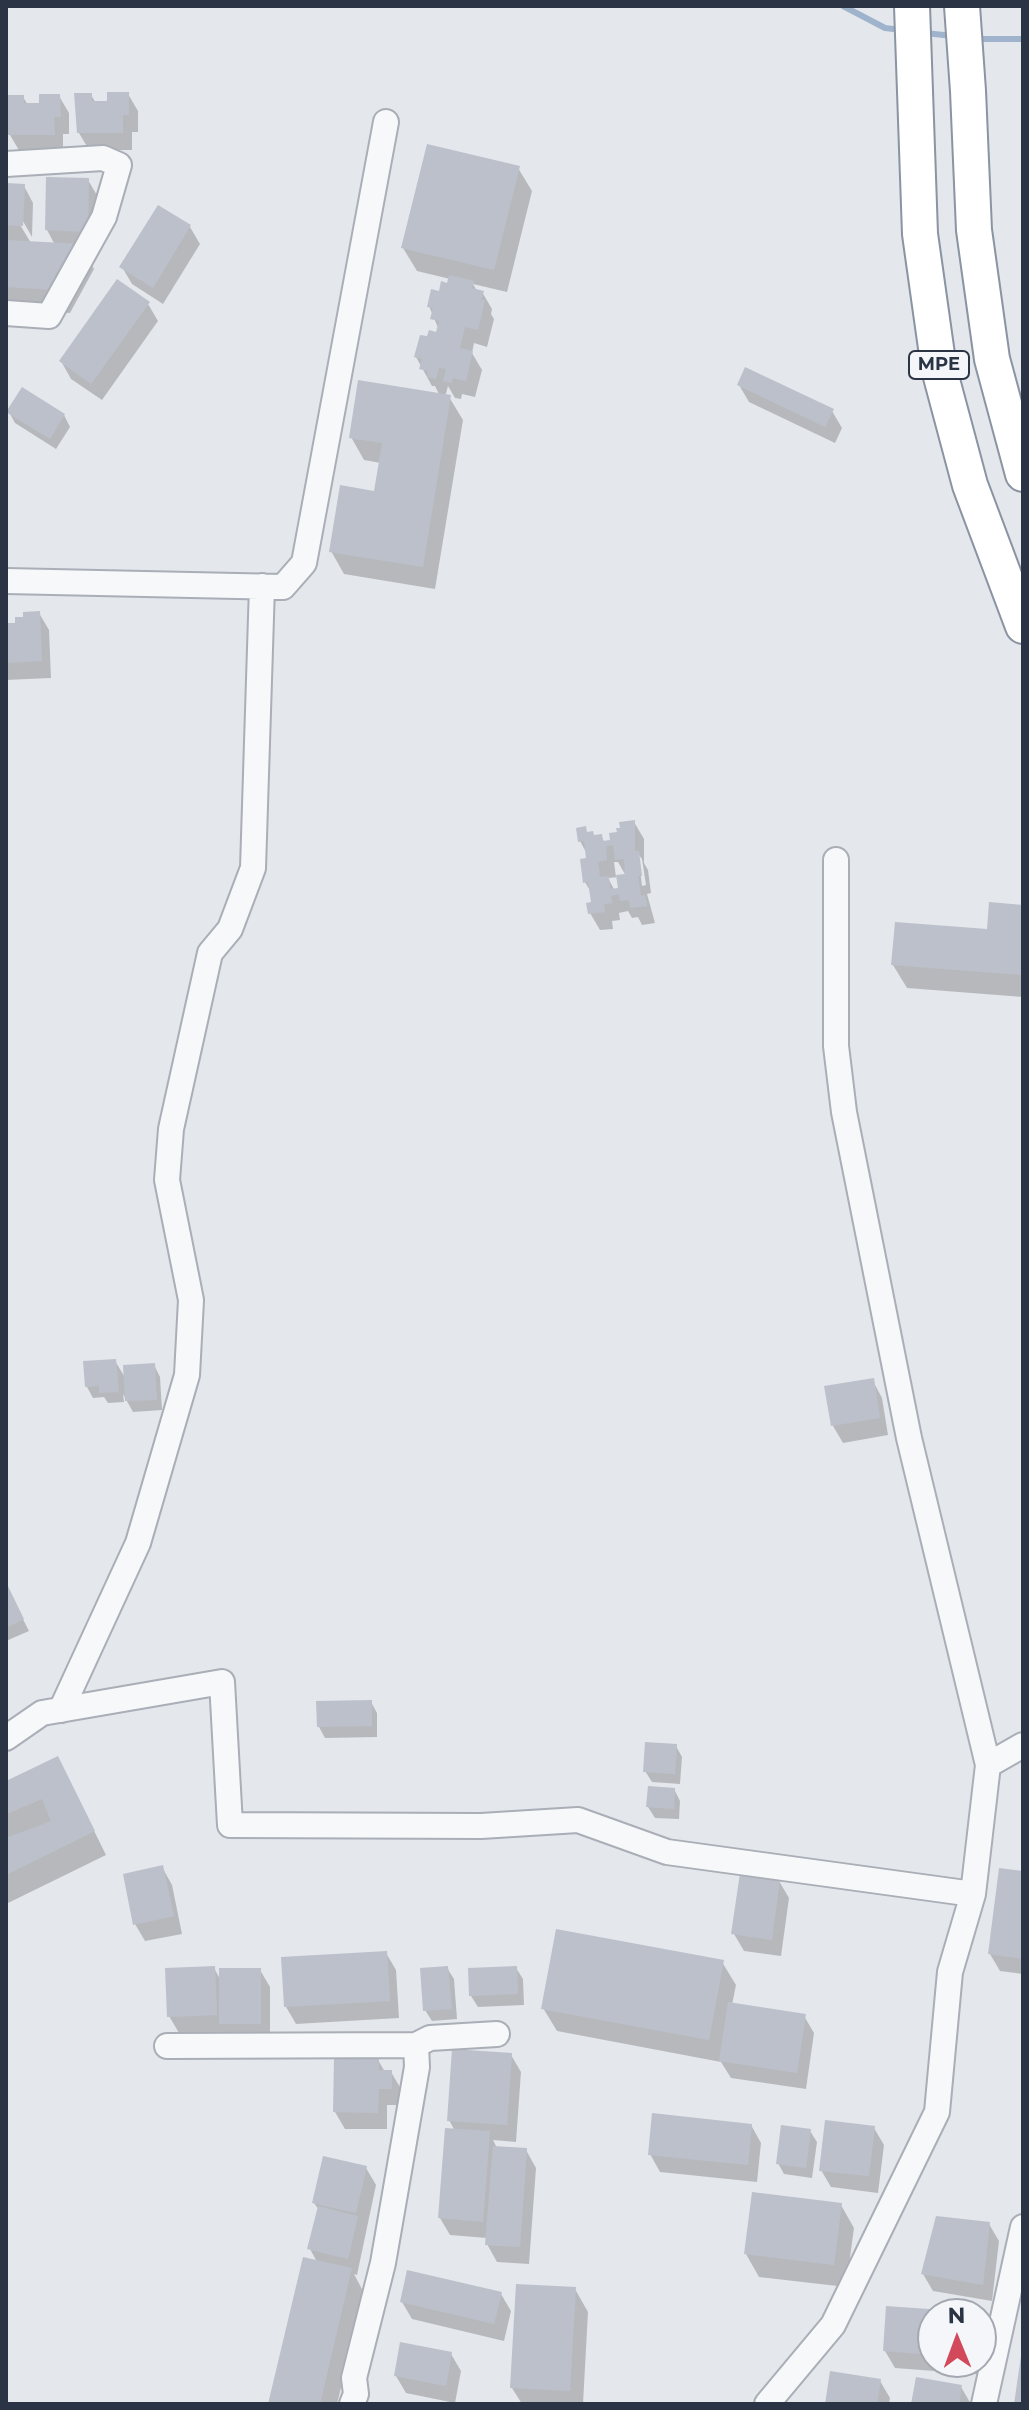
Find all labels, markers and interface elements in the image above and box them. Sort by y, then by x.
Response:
road number: MPE [909,351,969,379]
north arrow [917,2298,997,2378]
text: N [947,2302,966,2329]

